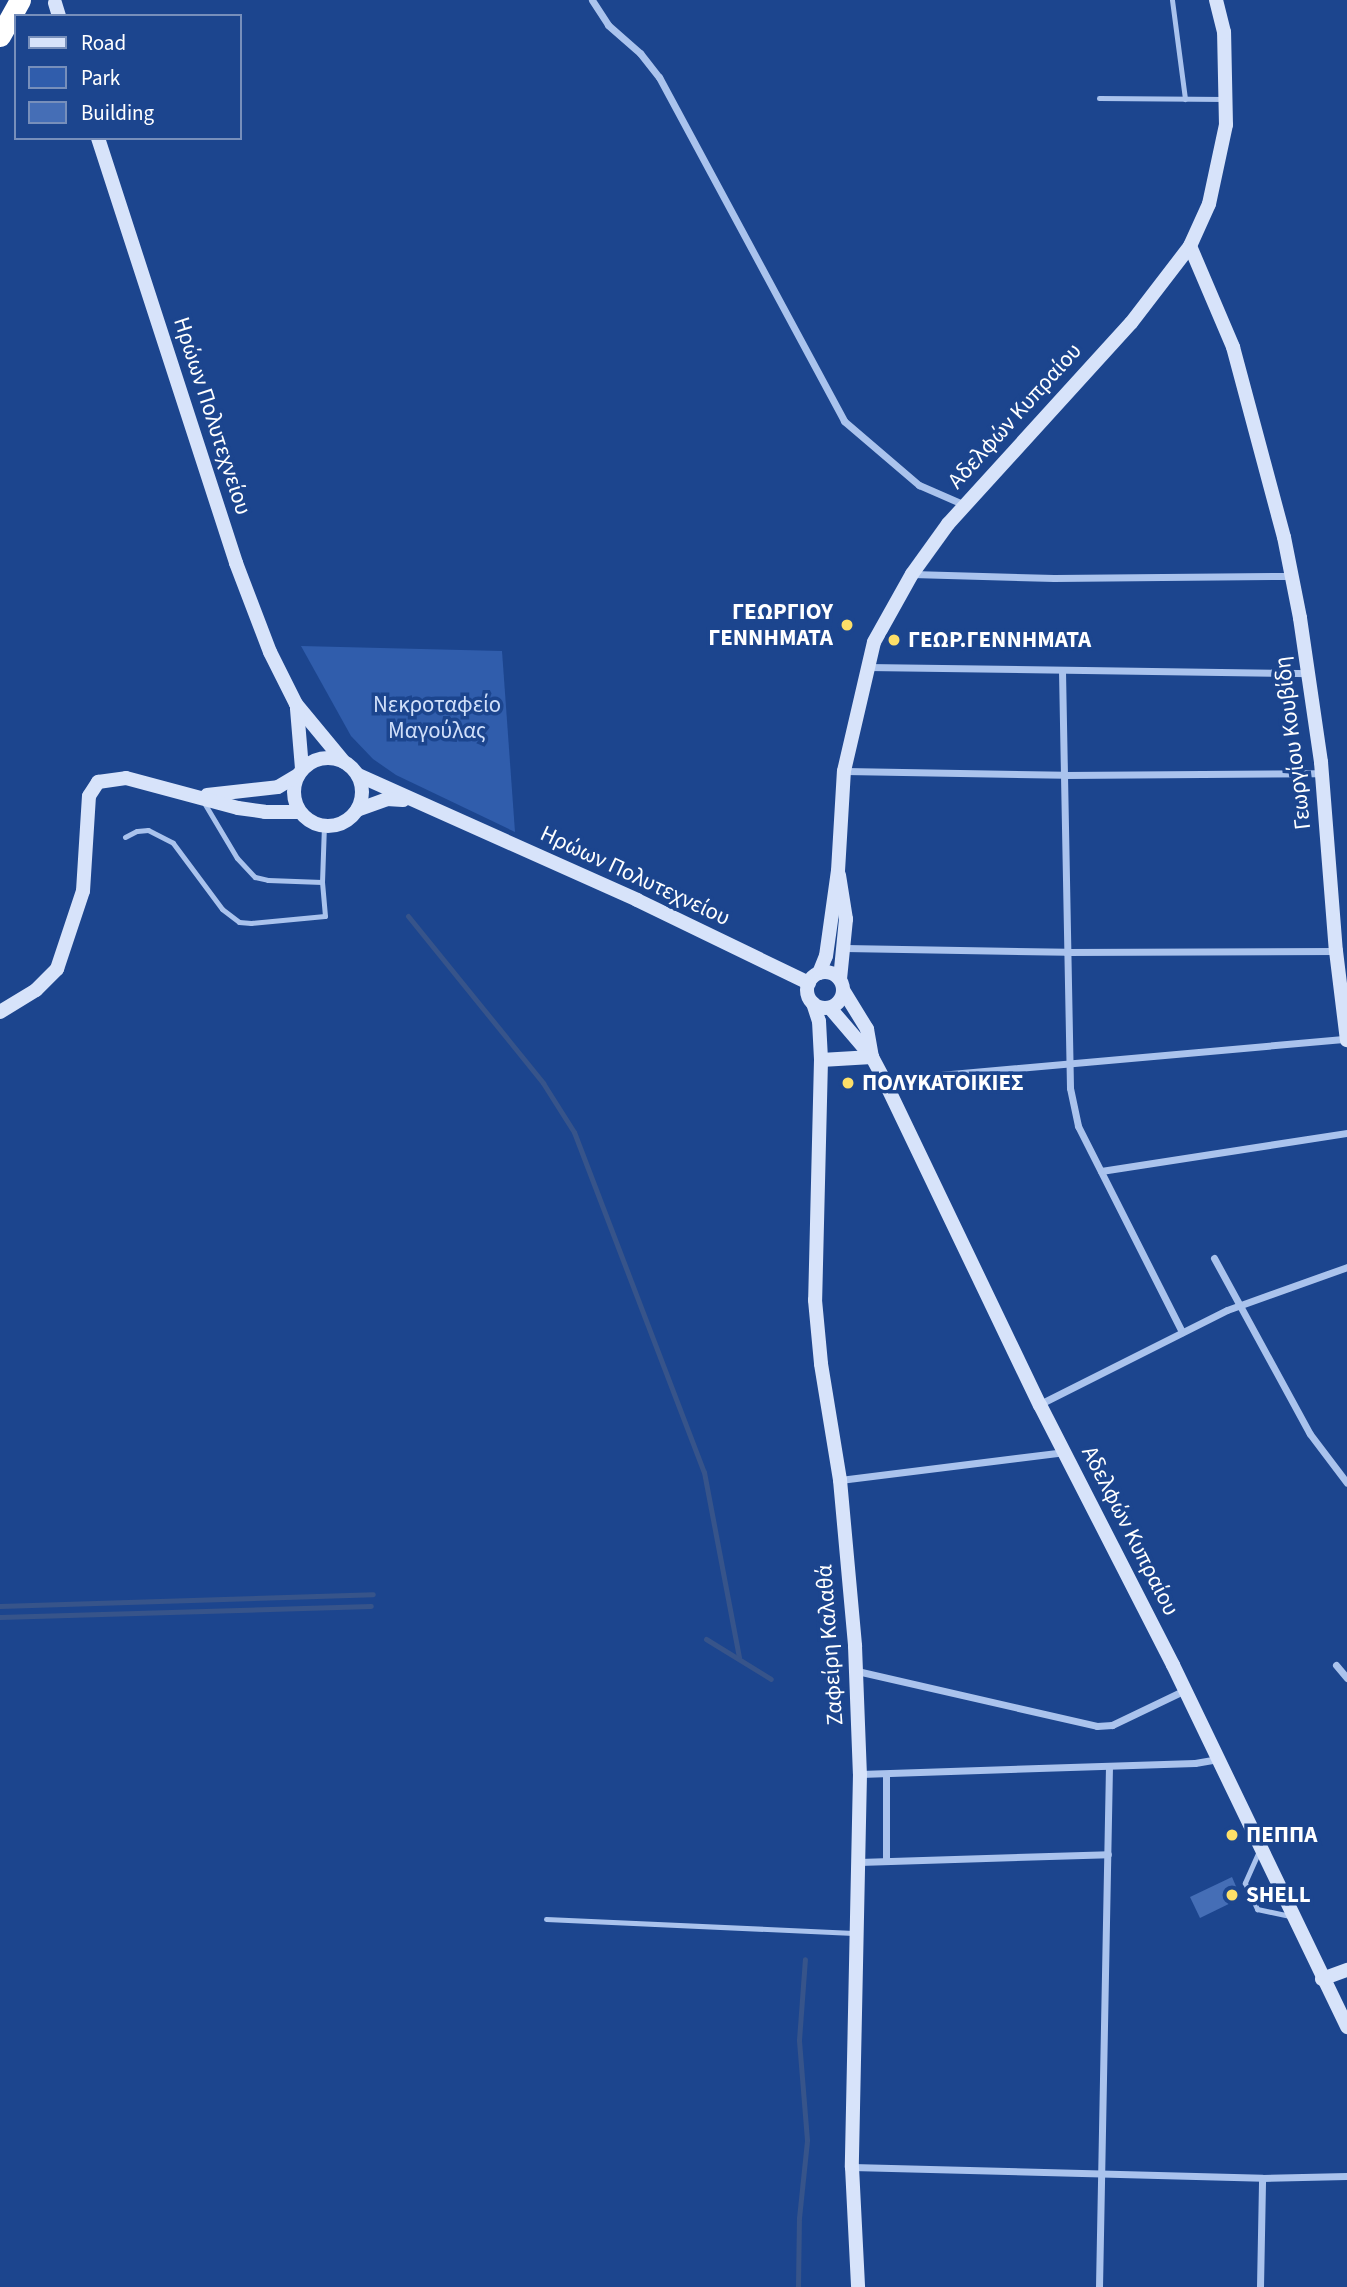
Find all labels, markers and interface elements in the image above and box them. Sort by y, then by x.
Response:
legend [14,14,242,140]
text: Road [81,28,126,58]
text: Park [81,63,120,93]
text: Building [81,98,154,128]
street label: Ηρώων Πολυτεχνείου [167,314,257,518]
street label: Αδελφών Κυπραίου [942,337,1088,495]
place label: ΓΕΩΡΓΙΟΥ ΓΕΝΝΗΜΑΤΑ [708,598,833,652]
marker: ΓΕΩΡΓΙΟΥ ΓΕΝΝΗΜΑΤΑ [839,617,855,633]
place label: ΓΕΩΡ.ΓΕΝΝΗΜΑΤΑ [908,626,1091,654]
marker: ΓΕΩΡ.ΓΕΝΝΗΜΑΤΑ [886,632,902,648]
street label: Γεωργίου Κουβίδη [1269,655,1317,831]
park label: Νεκροταφείο Μαγούλας [373,691,501,745]
street label: Ηρώων Πολυτεχνείου [536,820,734,932]
place label: ΠΟΛΥΚΑΤΟΙΚΙΕΣ [862,1069,1024,1097]
marker: ΠΟΛΥΚΑΤΟΙΚΙΕΣ [840,1075,856,1091]
street label: Αδελφών Κυπραίου [1075,1442,1185,1620]
street label: Ζαφείρη Καλαθά [811,1564,849,1726]
place label: ΠΕΠΠΑ [1246,1821,1318,1849]
marker: ΠΕΠΠΑ [1224,1827,1240,1843]
place label: SHELL [1246,1881,1311,1909]
marker: SHELL [1224,1887,1240,1903]

